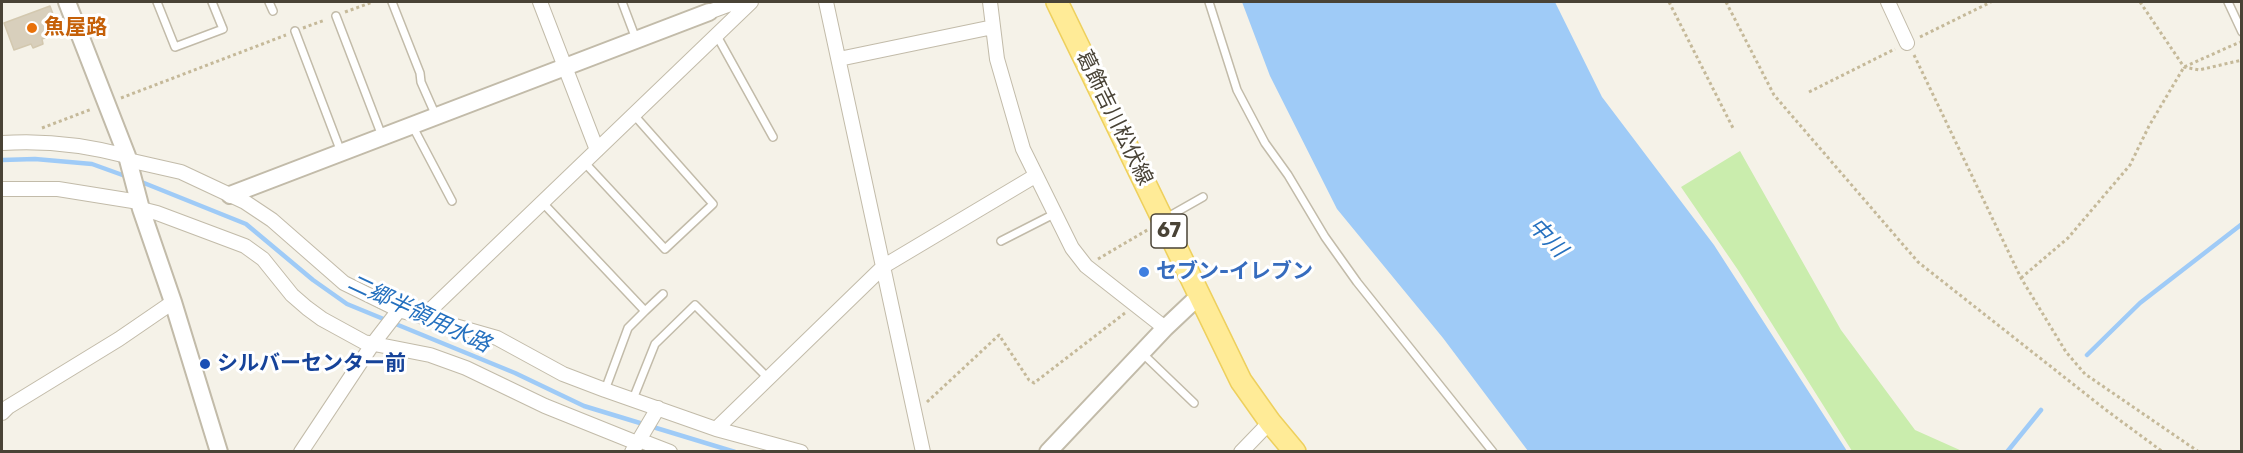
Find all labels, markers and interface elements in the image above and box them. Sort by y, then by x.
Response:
place label: 魚屋路 [44,15,107,41]
marker: 魚屋路 [25,21,39,35]
street label: 葛飾吉川松伏線 [1070,46,1158,190]
water label: 中川 [1522,213,1572,263]
road number: 67 [1151,214,1187,248]
place label: セブン-イレブン [1156,259,1313,285]
marker: セブン-イレブン [1137,265,1151,279]
water label: 二郷半領用水路 [344,269,494,359]
place label: シルバーセンター前 [217,351,406,377]
marker: シルバーセンター前 [198,357,212,371]

